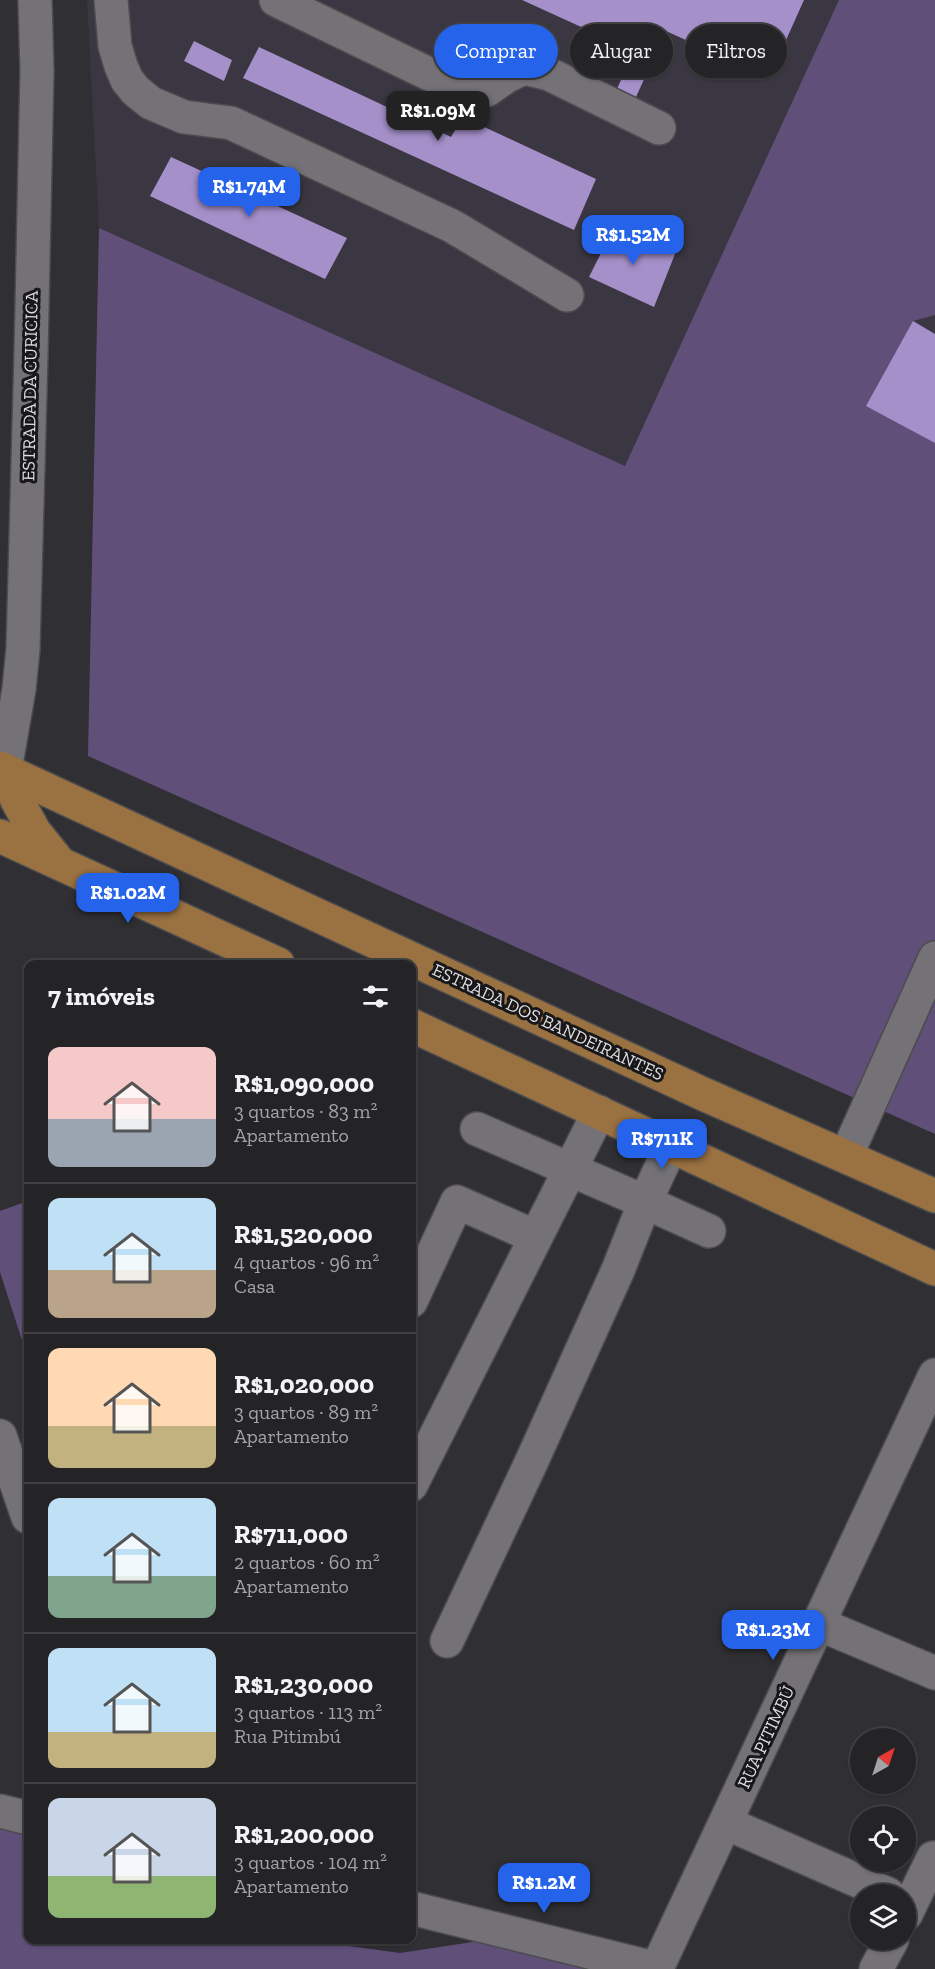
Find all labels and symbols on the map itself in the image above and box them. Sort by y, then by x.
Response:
pin: R$1.09M [383,91,493,142]
pin: R$1.74M [194,167,304,218]
pin: R$1.52M [578,215,688,266]
street label: ESTRADA DA CURICICA [17,290,43,481]
pin: R$1.02M [73,873,183,924]
street label: ESTRADA DOS BANDEIRANTES [429,959,667,1085]
pin: R$711K [613,1119,711,1170]
pin: R$1.23M [718,1610,828,1661]
street label: RUA PITIMBÚ [733,1682,799,1792]
north arrow [850,1728,916,1794]
pin: R$1.2M [495,1863,593,1914]

